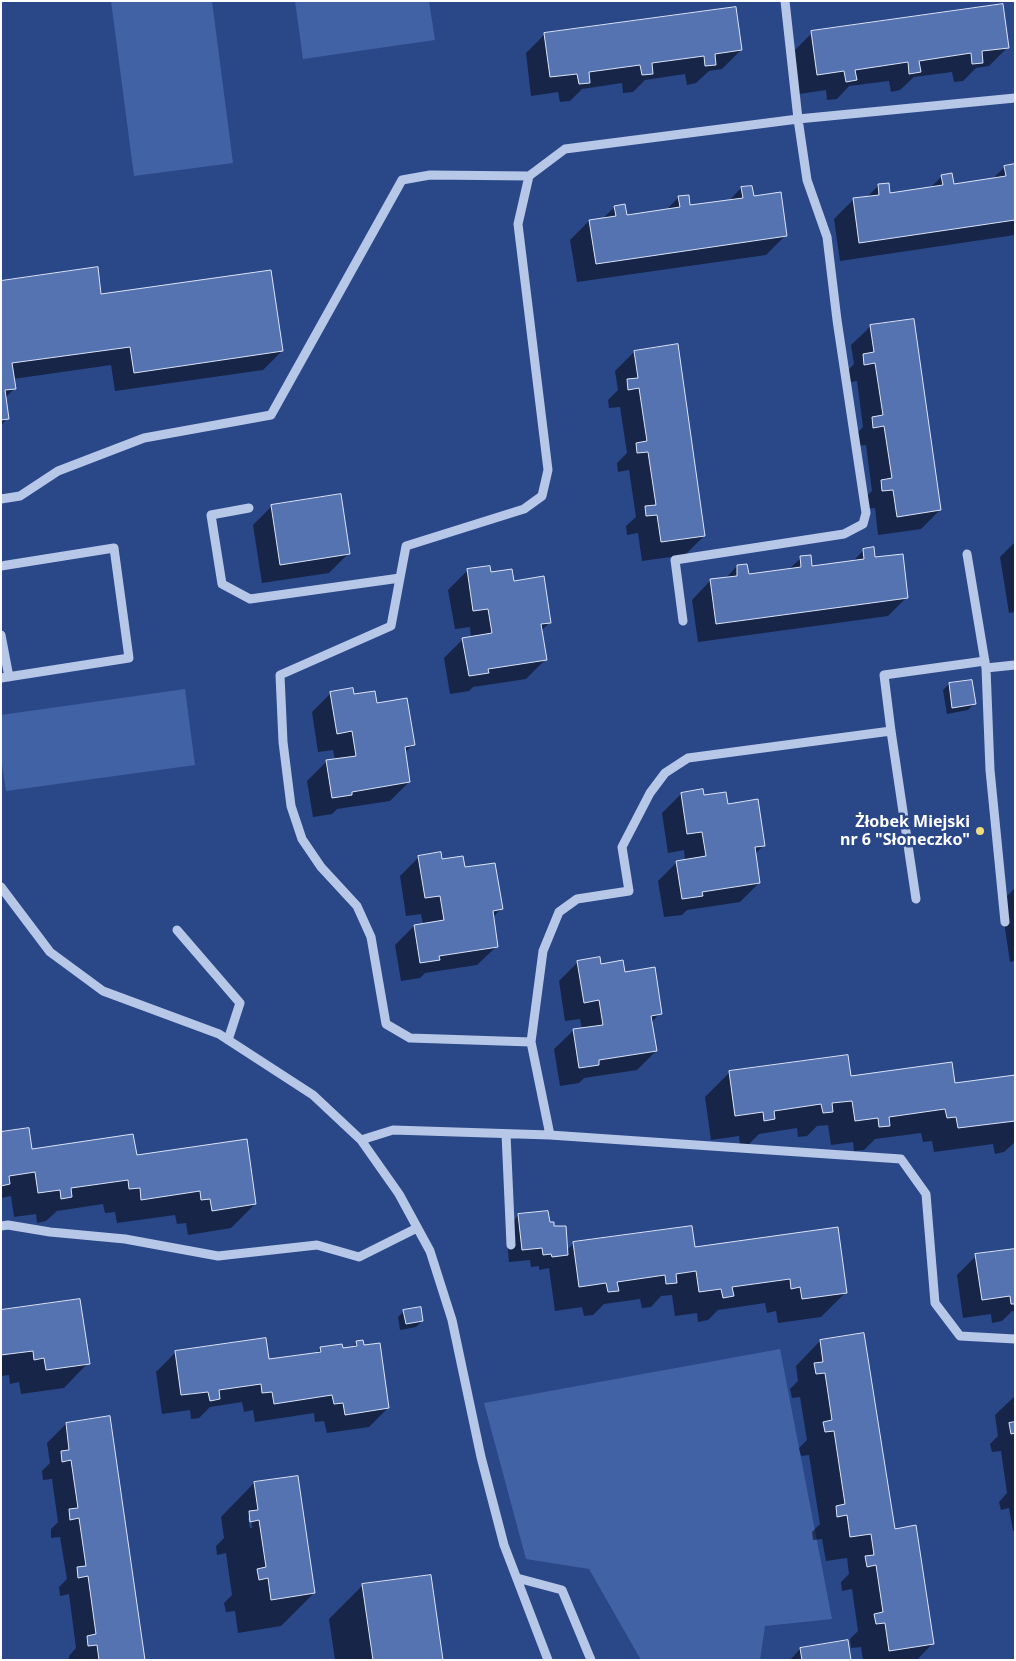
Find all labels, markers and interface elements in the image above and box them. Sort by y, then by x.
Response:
place label: Żłobek Miejski nr 6 "Słoneczko" [840,812,970,850]
marker: Żłobek Miejski nr 6 "Słoneczko" [974,825,986,837]

